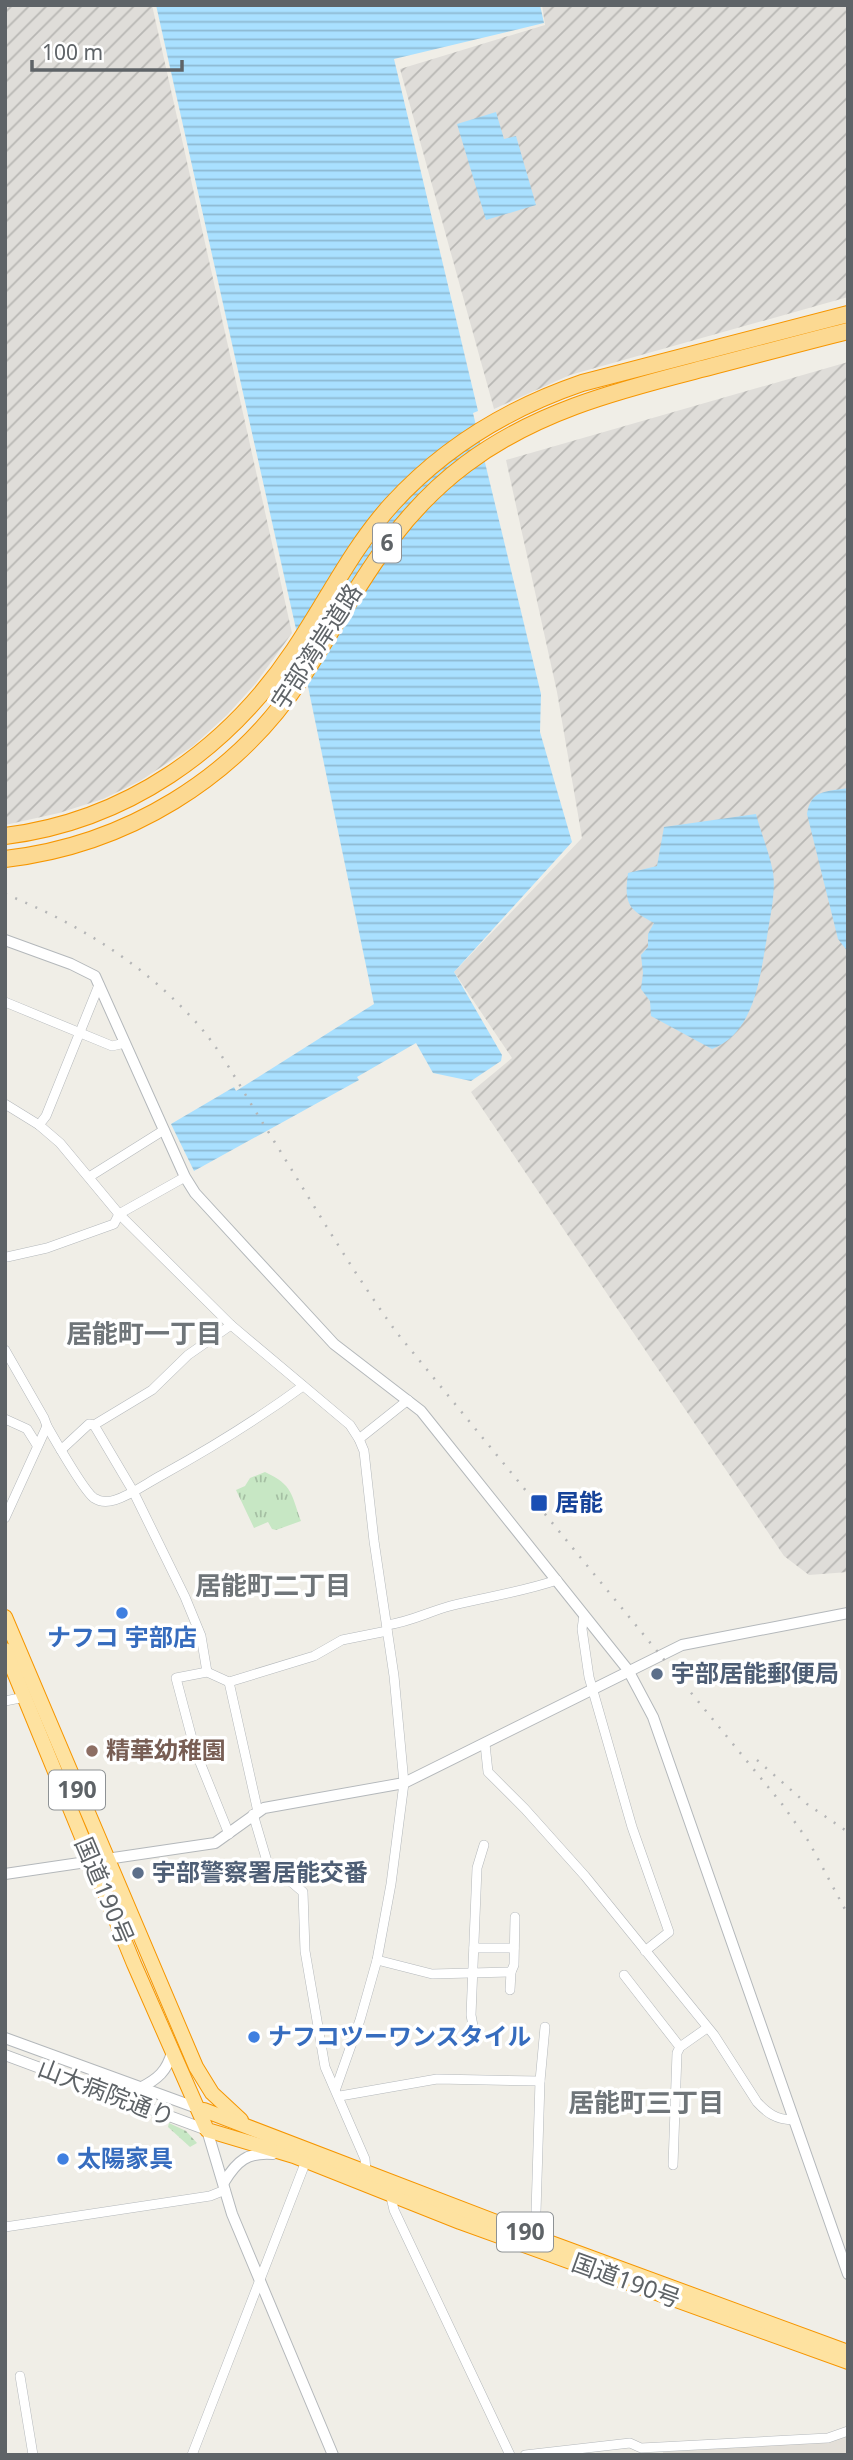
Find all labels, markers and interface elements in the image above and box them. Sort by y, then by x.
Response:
scale bar [32,28,182,72]
text: 100 m [42,38,103,66]
road number: 6 [373,524,401,562]
street label: 宇部湾岸道路 [263,577,369,716]
district label: 居能町一丁目 [66,1315,222,1351]
place label: 居能 [555,1485,603,1518]
marker: 居能 [529,1493,549,1513]
district label: 居能町二丁目 [195,1567,351,1603]
marker: ナフコ 宇部店 [114,1605,130,1621]
place label: ナフコ 宇部店 [47,1620,197,1653]
place label: 宇部居能郵便局 [671,1656,839,1689]
marker: 宇部居能郵便局 [649,1666,665,1682]
place label: 精華幼稚園 [106,1733,226,1766]
marker: 精華幼稚園 [84,1743,100,1759]
road number: 190 [49,1770,105,1810]
street label: 国道190号 [68,1832,143,1949]
place label: 宇部警察署居能交番 [152,1855,368,1888]
marker: 宇部警察署居能交番 [130,1865,146,1881]
place label: ナフコツーワンスタイル [268,2019,532,2052]
marker: ナフコツーワンスタイル [246,2029,262,2045]
street label: 山大病院通り [33,2050,180,2133]
district label: 居能町三丁目 [568,2084,724,2120]
place label: 太陽家具 [77,2141,173,2174]
marker: 太陽家具 [55,2151,71,2167]
road number: 190 [497,2212,553,2252]
street label: 国道190号 [568,2245,685,2314]

